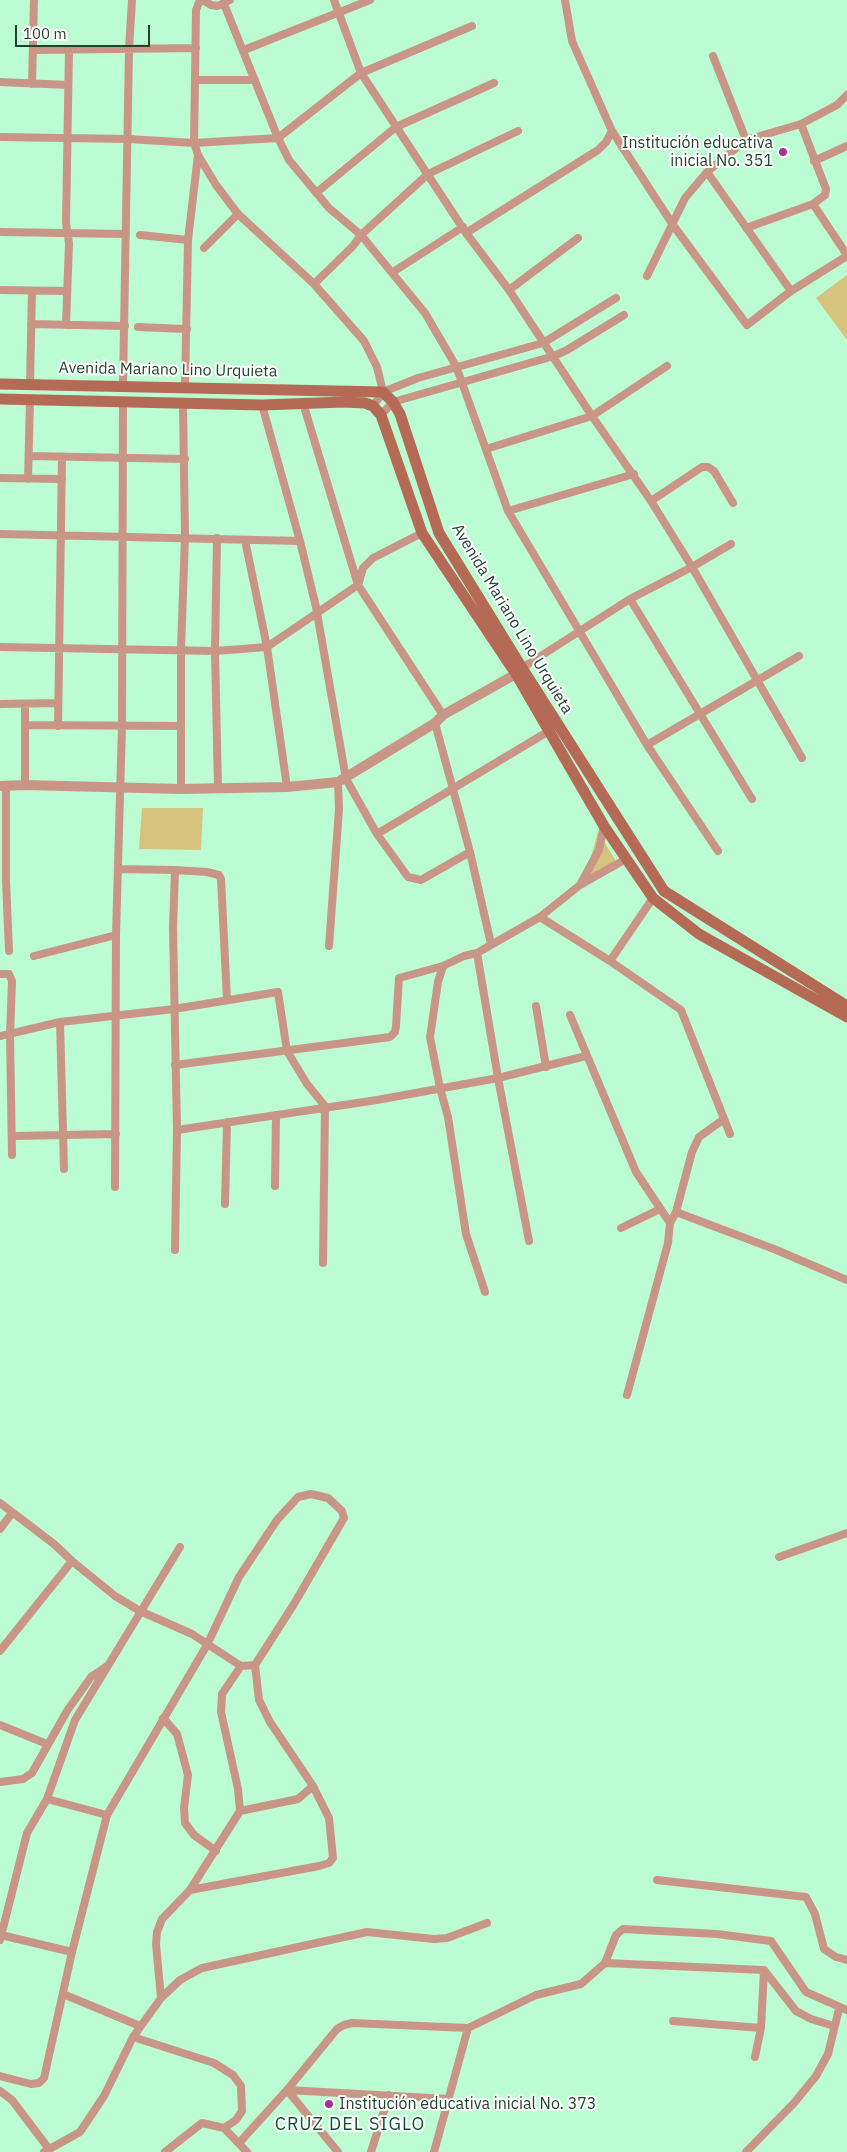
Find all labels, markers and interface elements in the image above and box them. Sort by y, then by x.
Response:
scale bar [18,15,152,47]
text: 100 m [23,24,67,43]
place label: Institución educativa inicial No. 351 [622,133,773,171]
marker: Institución educativa inicial No. 351 [777,146,789,158]
street label: Avenida Mariano Lino Urquieta [58,358,278,382]
street label: Avenida Mariano Lino Urquieta [447,520,577,718]
place label: Institución educativa inicial No. 373 [339,2094,596,2114]
marker: Institución educativa inicial No. 373 [323,2098,335,2110]
district label: CRUZ DEL SIGLO [273,2114,427,2136]

